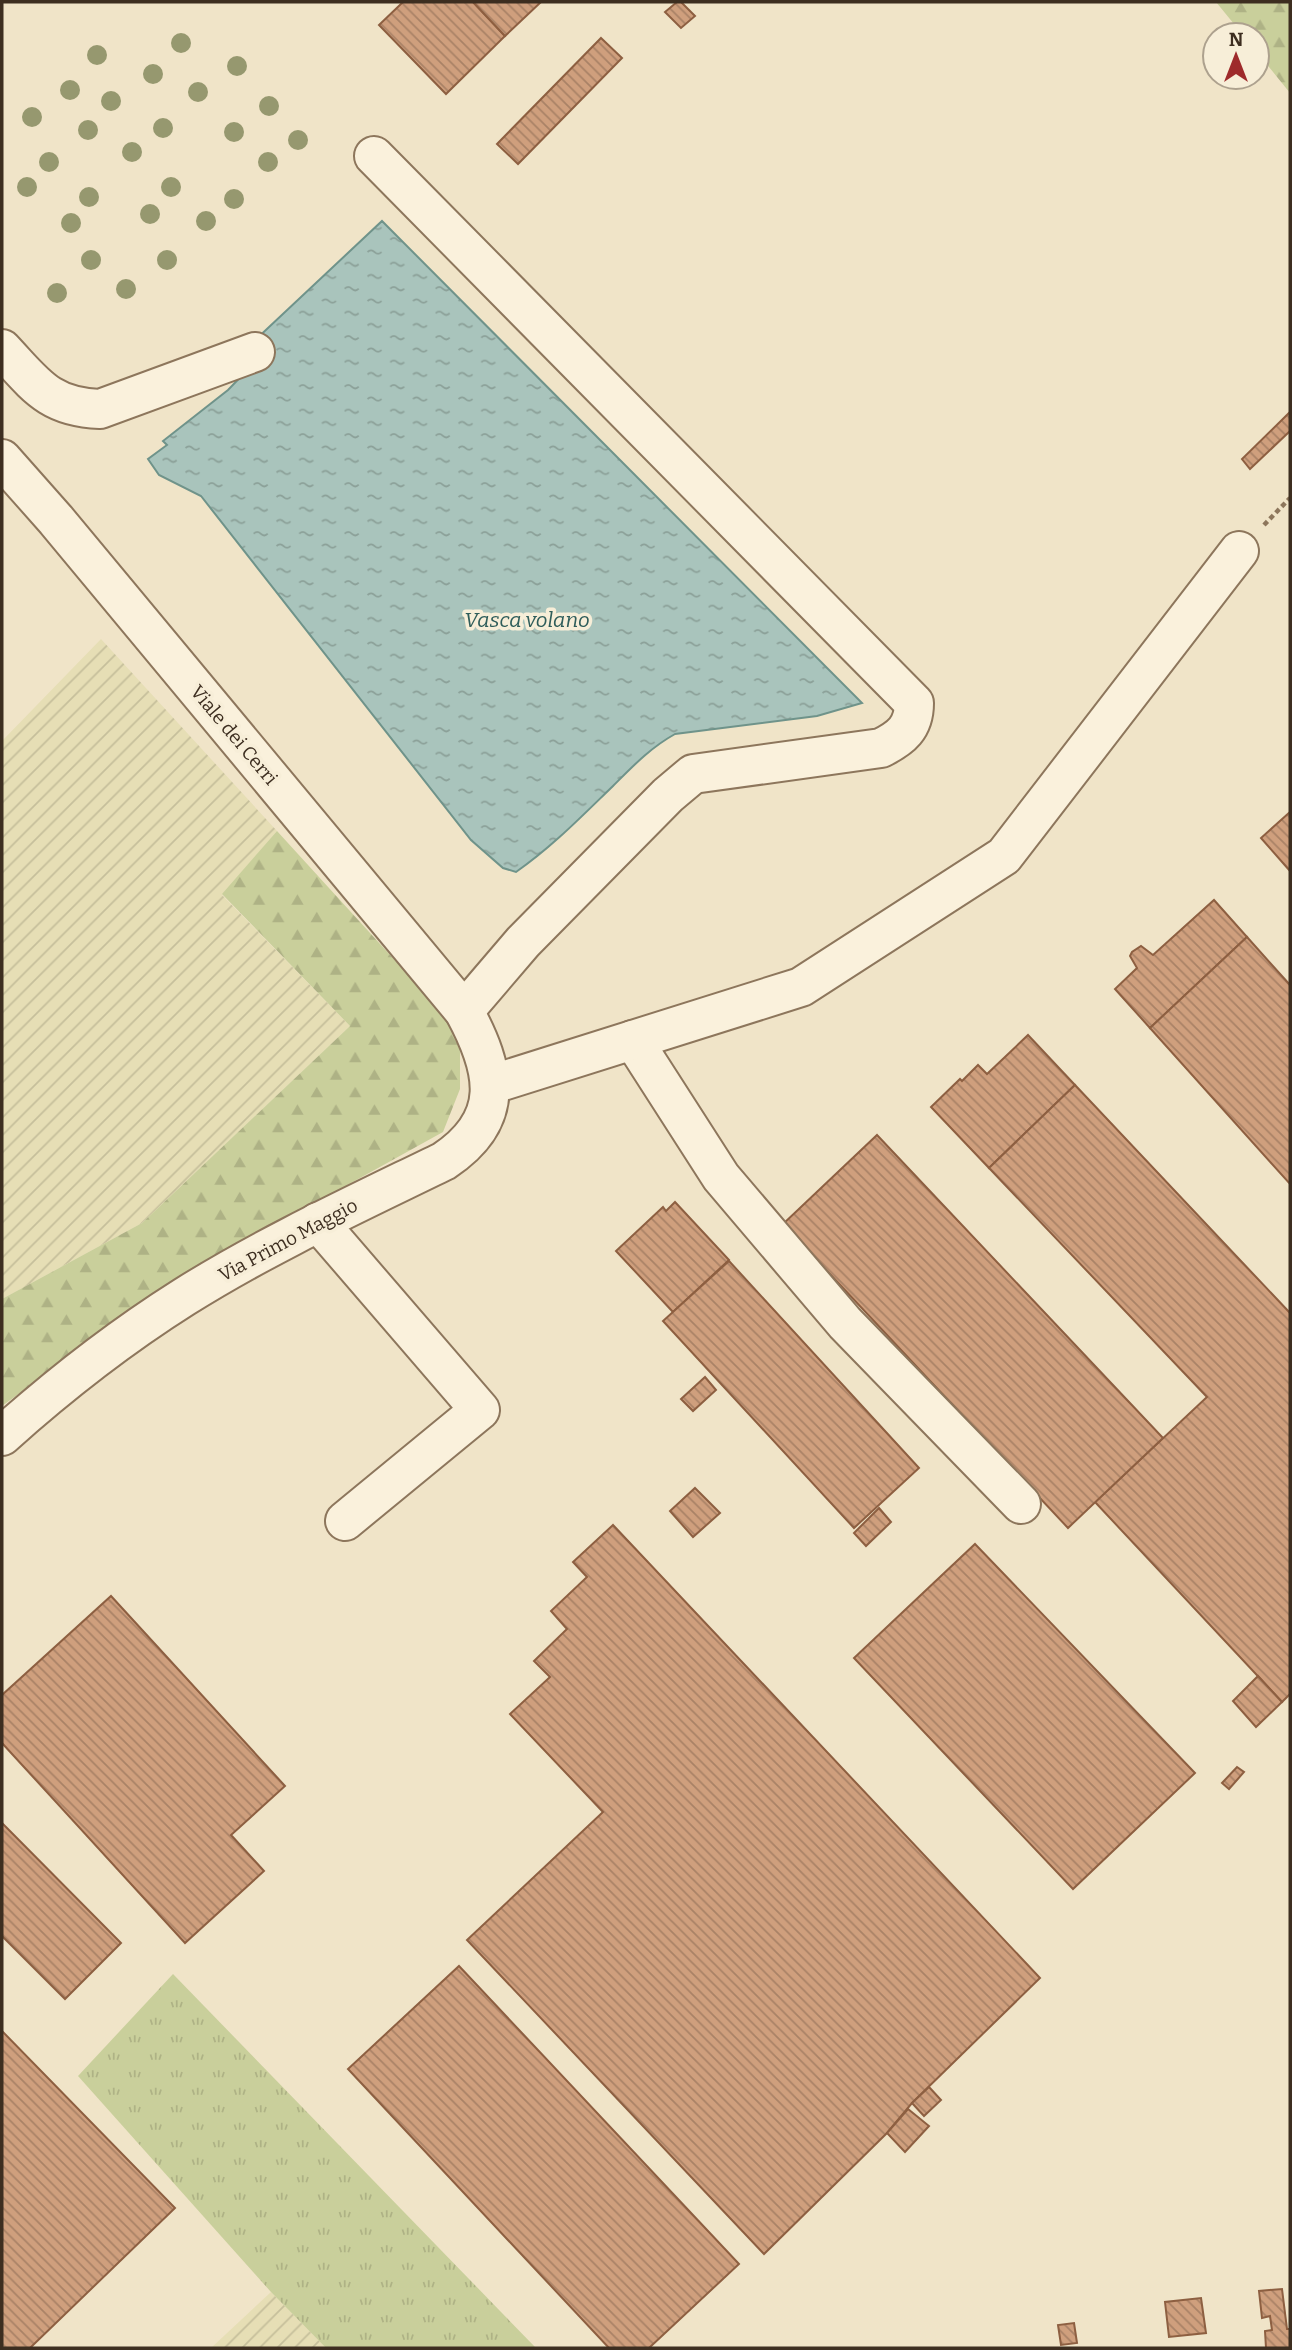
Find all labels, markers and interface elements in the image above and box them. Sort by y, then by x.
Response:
north arrow [1201,21,1271,91]
text: N [1229,28,1244,51]
water label: Vasca volano [464,607,590,633]
street label: Viale dei Cerri [186,681,283,790]
street label: Via Primo Maggio [214,1194,362,1286]

